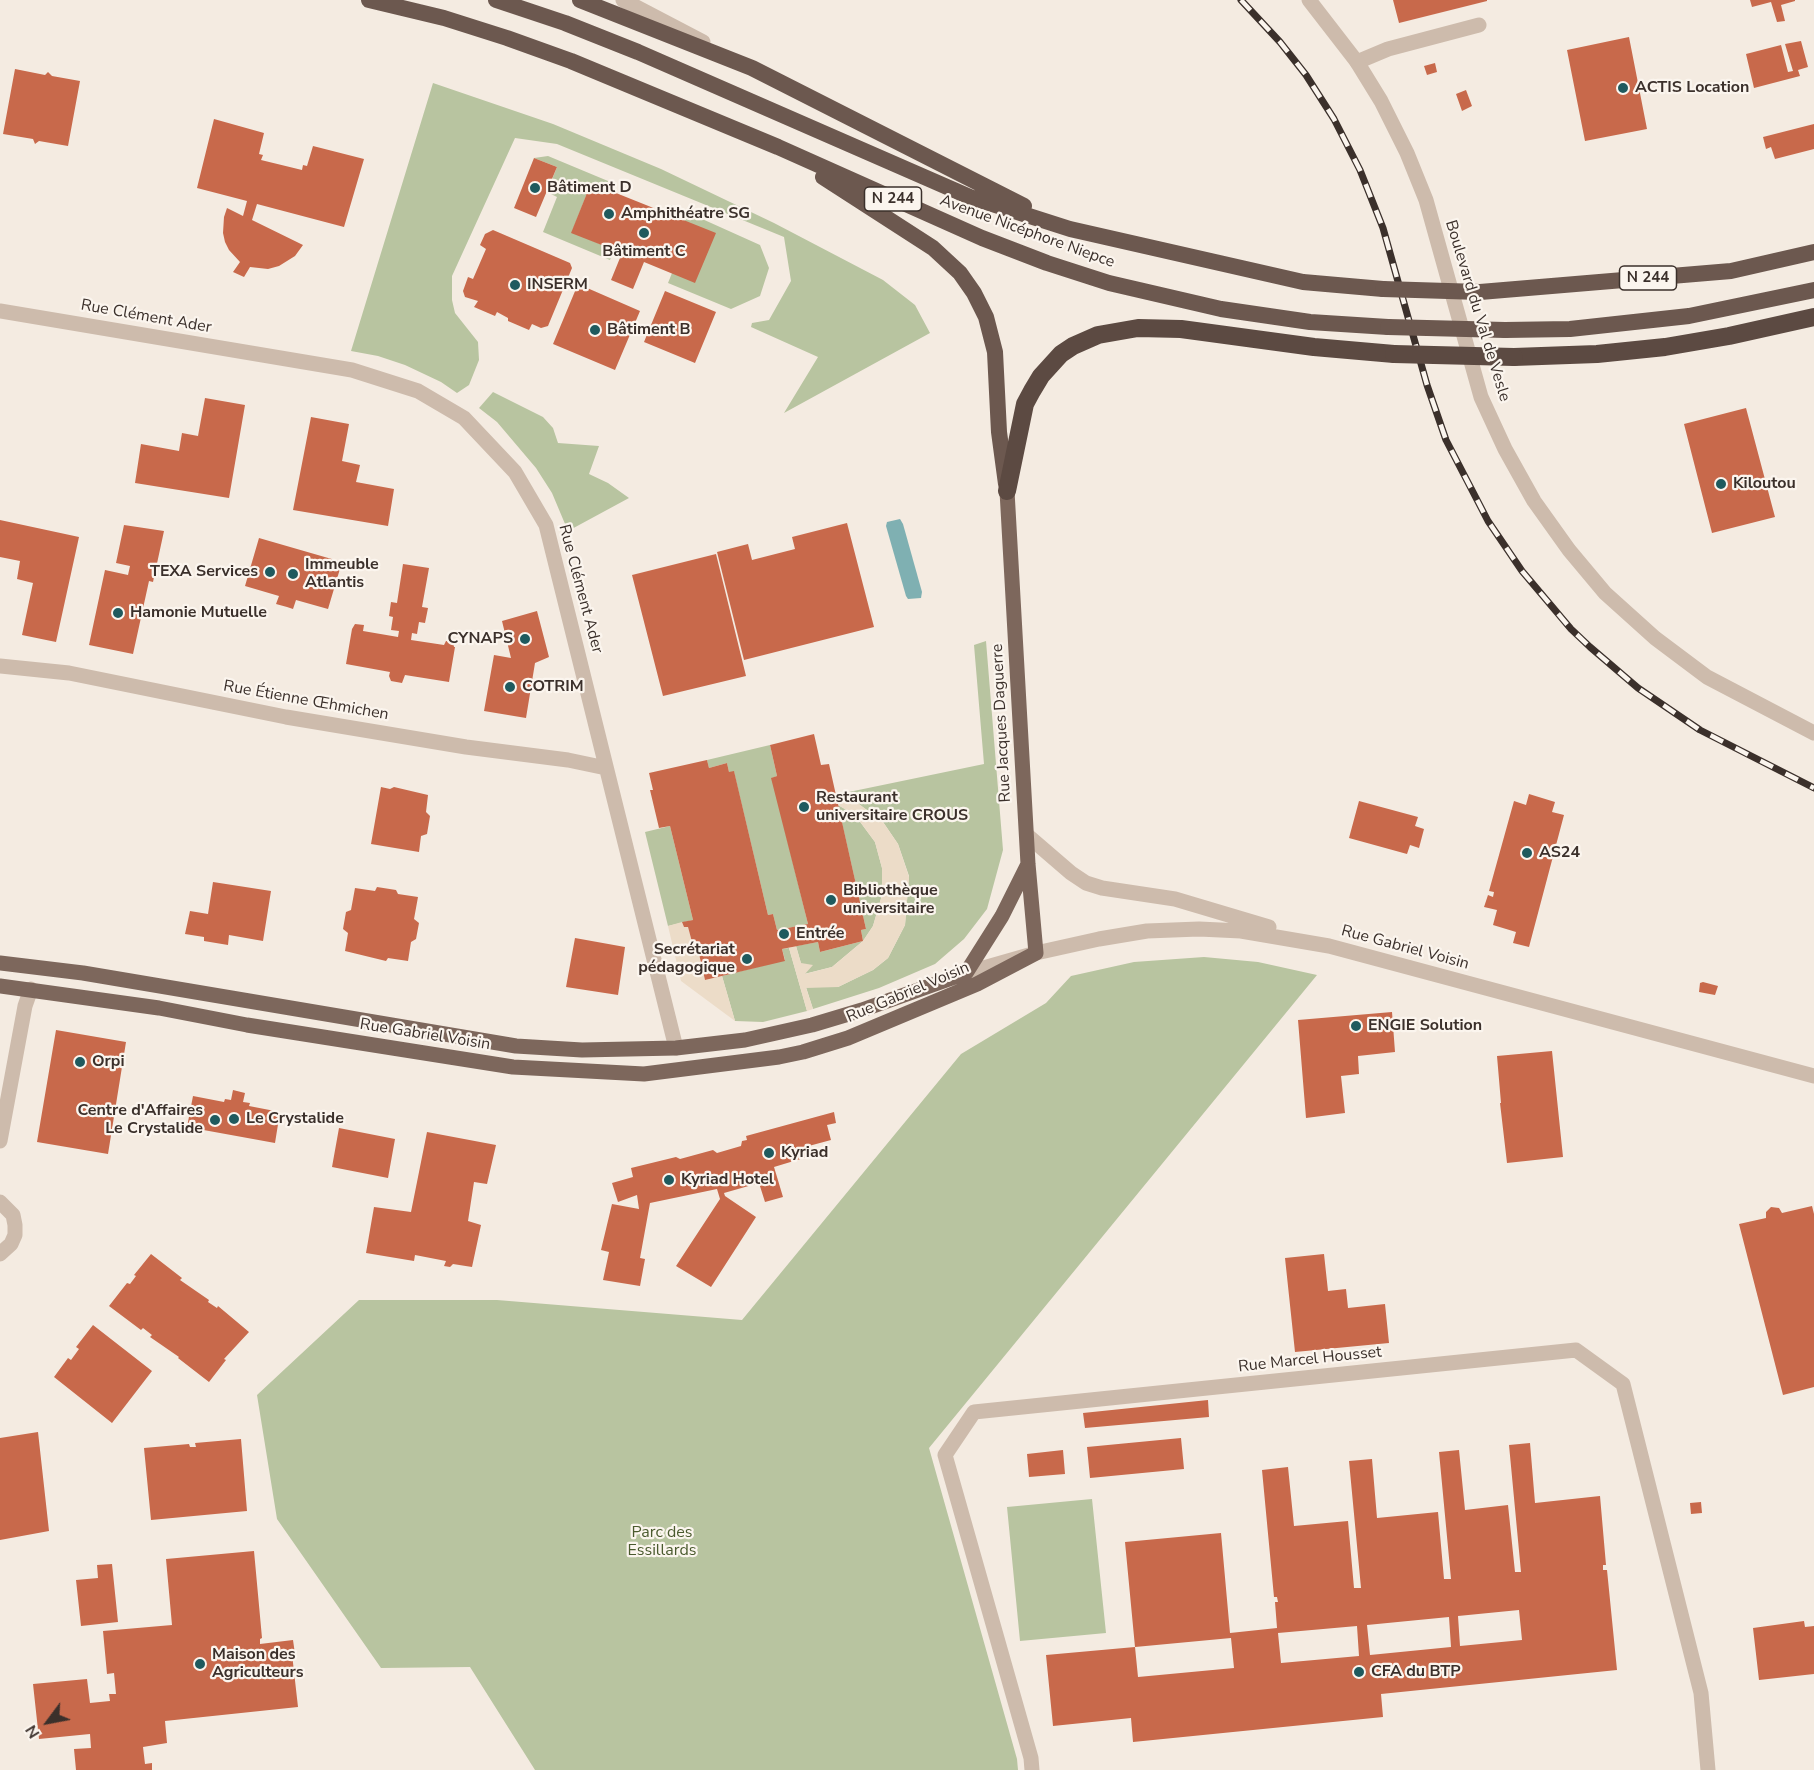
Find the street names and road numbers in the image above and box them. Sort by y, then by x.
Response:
road number: N 244 [864,187,922,211]
street label: Avenue Nicéphore Niepce [937,191,1117,273]
street label: Boulevard du Val de Vesle [1440,218,1514,404]
road number: N 244 [1620,266,1676,290]
street label: Rue Clément Ader [79,296,213,338]
street label: Rue Clément Ader [554,523,606,655]
street label: Rue Jacques Daguerre [988,643,1016,803]
street label: Rue Étienne Œhmichen [222,677,390,725]
street label: Rue Gabriel Voisin [1339,922,1471,974]
street label: Rue Gabriel Voisin [844,958,972,1028]
street label: Rue Gabriel Voisin [358,1015,492,1055]
street label: Rue Marcel Housset [1237,1343,1383,1377]

